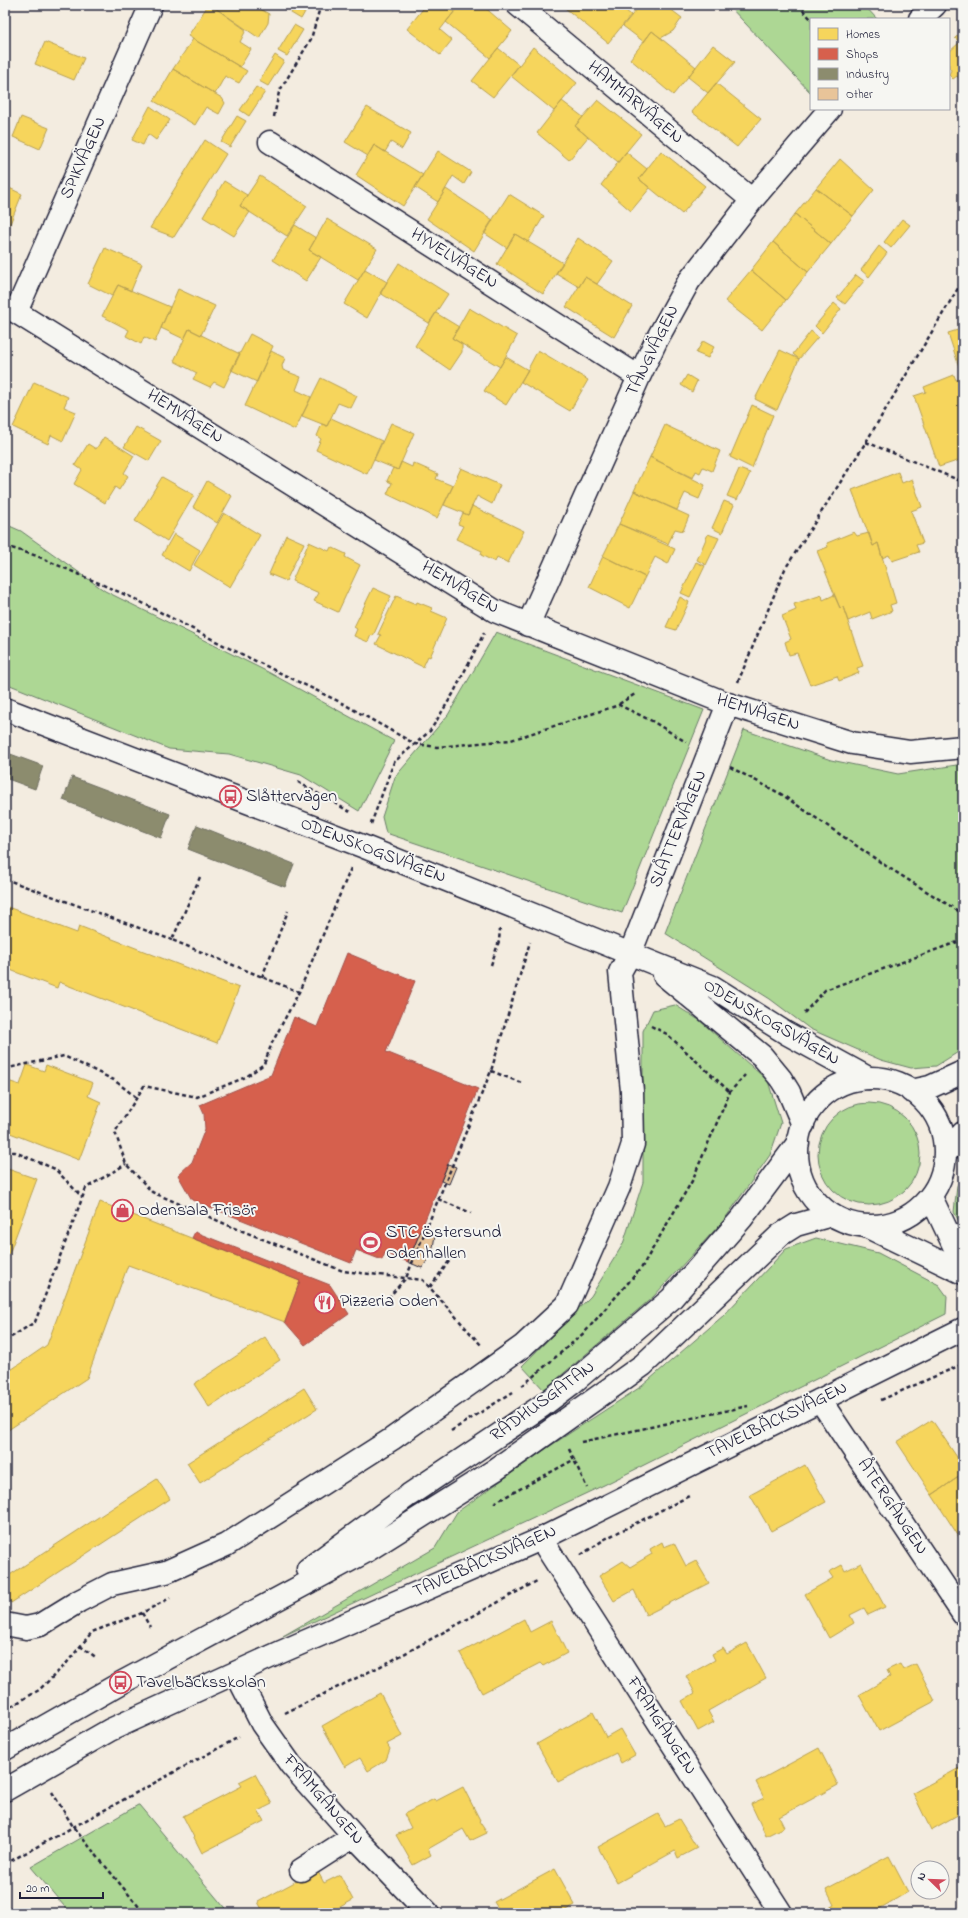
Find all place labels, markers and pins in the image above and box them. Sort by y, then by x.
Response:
bus stop icon: Slåttervägen [218,784,244,810]
place label: Slåttervägen [246,784,337,811]
shop icon: Odensala Frisör [110,1198,136,1224]
place label: Odensala Frisör [138,1198,257,1224]
place label: STC Östersund Odenhallen [386,1220,501,1267]
sports icon: STC Östersund Odenhallen [357,1230,383,1256]
restaurant icon: Pizzeria Oden [311,1289,337,1315]
place label: Pizzeria Oden [340,1289,438,1315]
bus stop icon: Tavelbäcksskolan [108,1670,134,1696]
place label: Tavelbäcksskolan [136,1670,266,1696]

